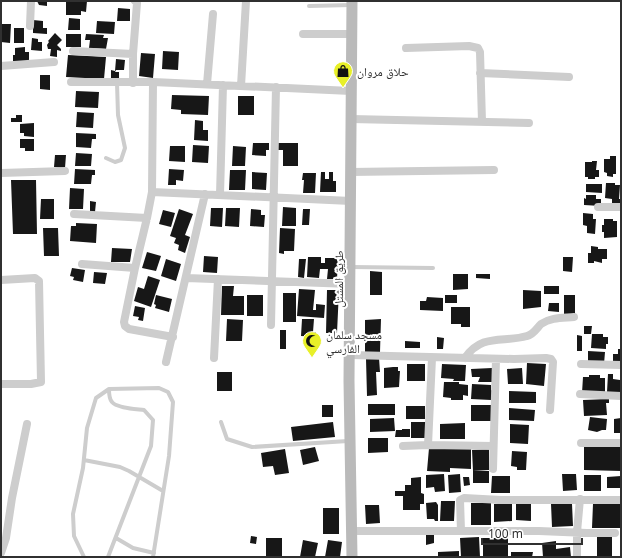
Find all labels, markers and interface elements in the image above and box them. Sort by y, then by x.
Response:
shop icon: حلاق مروان [332,60,354,88]
place label: حلاق مروان [357,63,409,80]
street label: طريق المشتل [330,250,347,308]
place label: مسجد سلمان الفارسي [326,326,382,359]
mosque icon: مسجد سلمان الفارسي [301,330,323,358]
scale bar [482,520,582,546]
text: 100 m [488,525,523,542]

